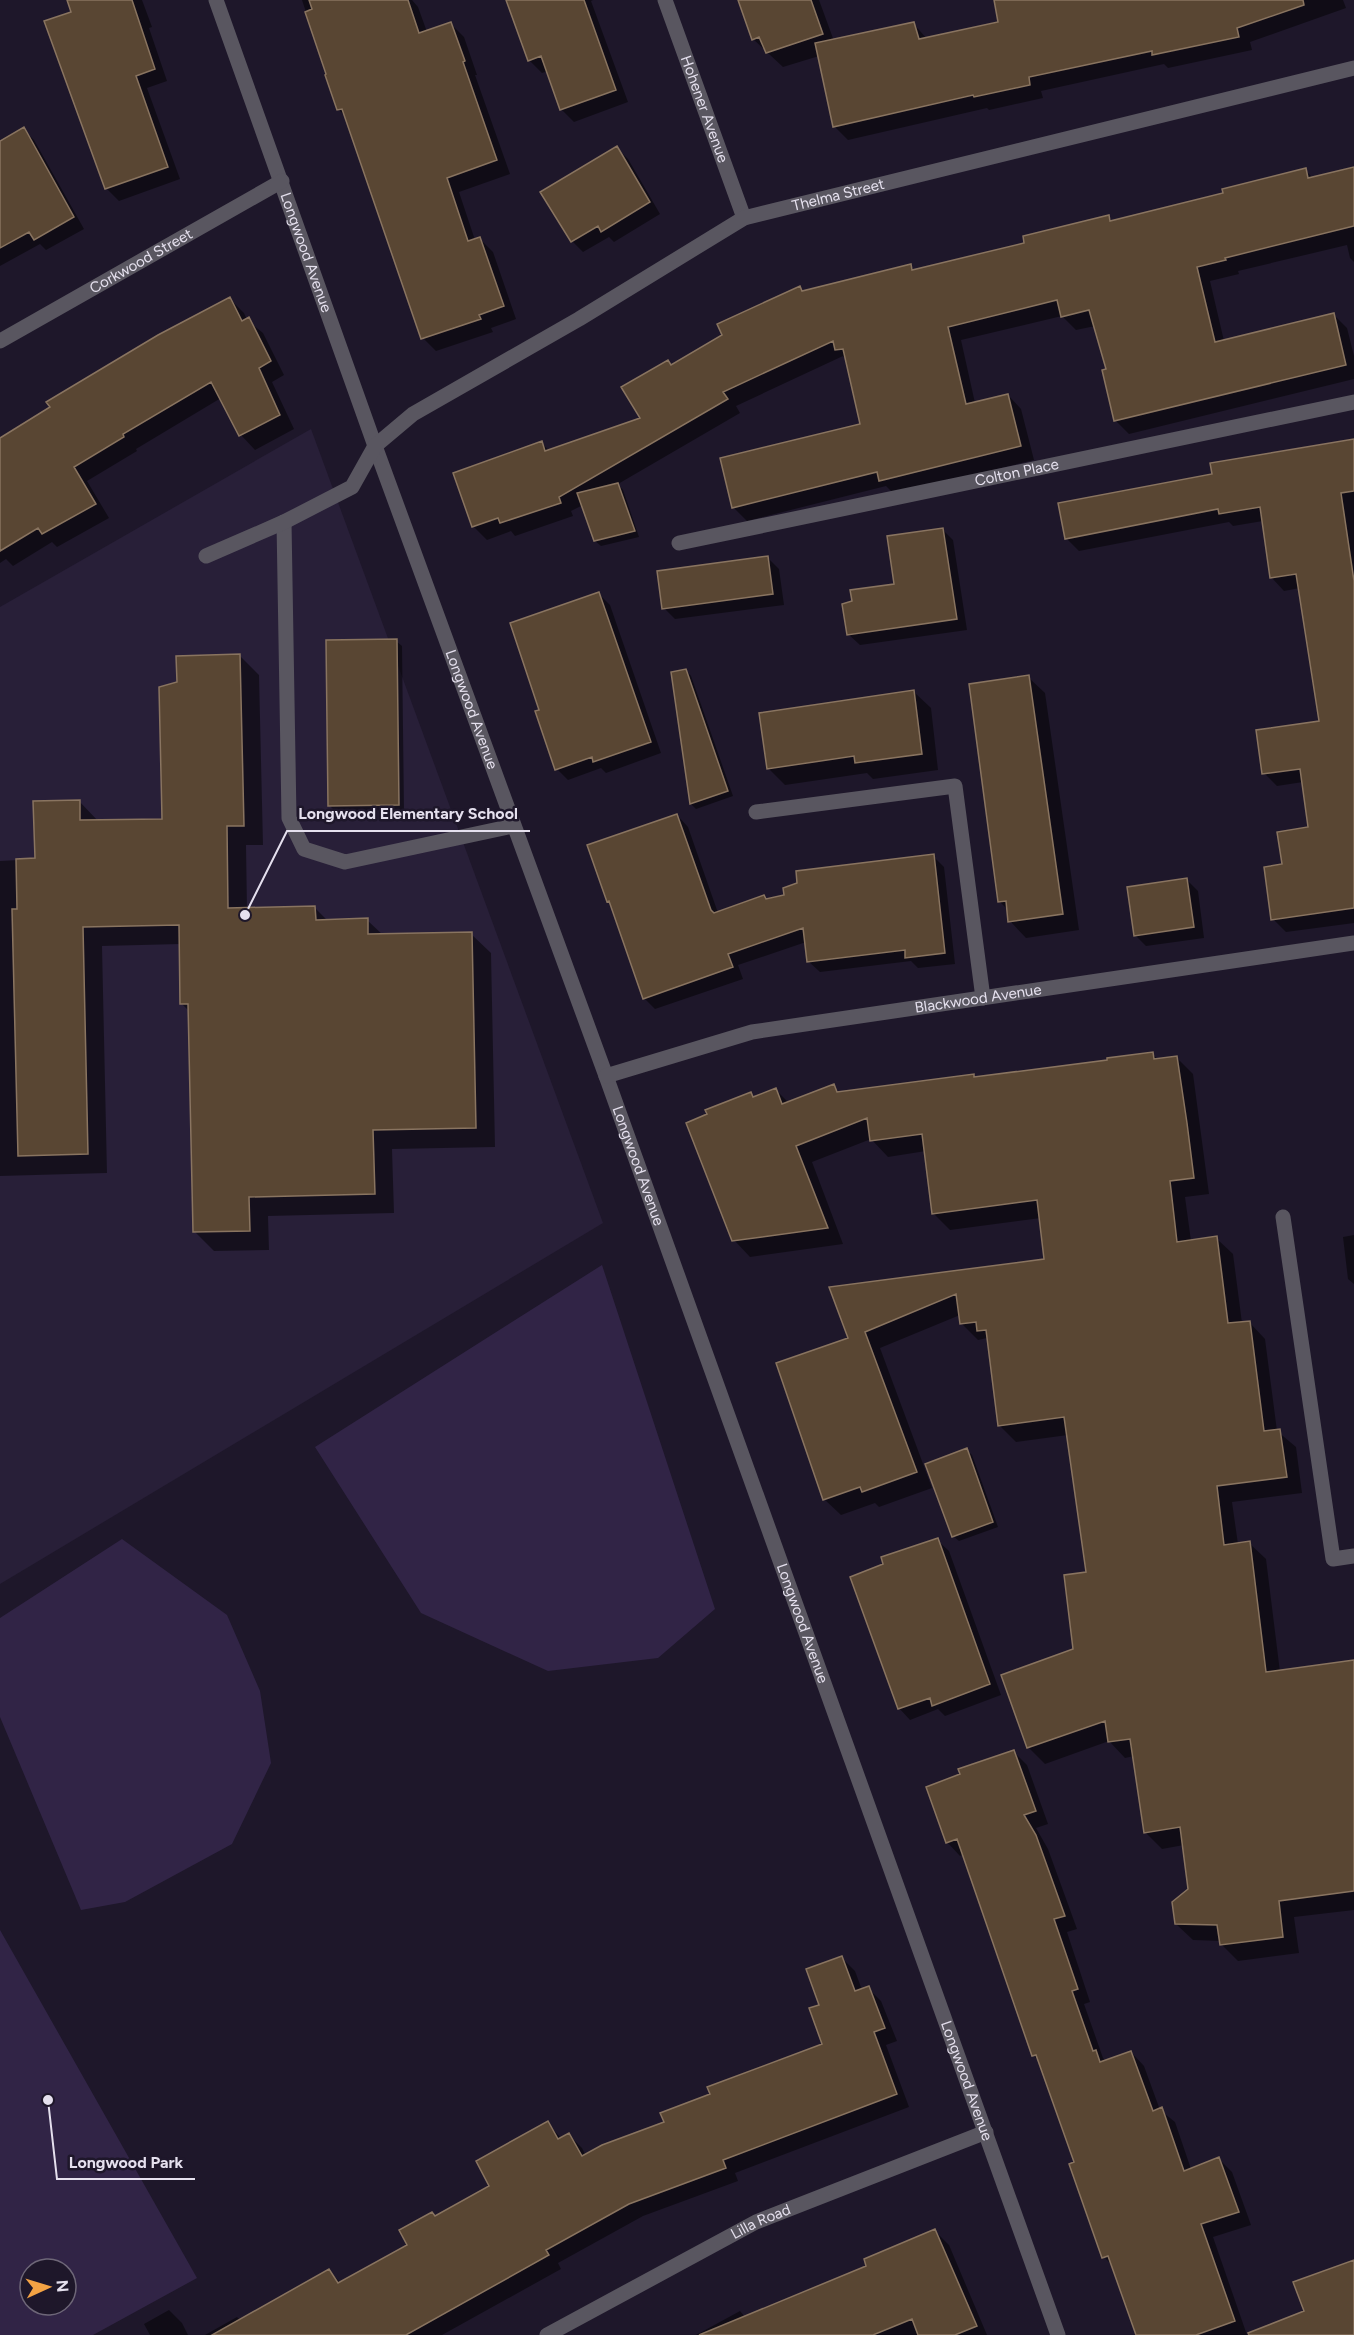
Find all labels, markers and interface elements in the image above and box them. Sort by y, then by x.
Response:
street label: Hohener Avenue [677,53,732,165]
street label: Thelma Street [790,175,886,215]
street label: Longwood Avenue [276,190,336,315]
street label: Corkwood Street [86,225,196,297]
street label: Colton Place [973,455,1060,490]
street label: Longwood Avenue [441,647,502,772]
callout: Longwood Elementary School [287,797,530,831]
text: Longwood Elementary School [298,804,518,823]
street label: Blackwood Avenue [914,980,1043,1017]
street label: Longwood Avenue [609,1104,668,1228]
street label: Longwood Avenue [773,1561,832,1686]
street label: Longwood Avenue [937,2018,996,2143]
callout: Longwood Park [57,2145,195,2179]
text: Longwood Park [69,2153,184,2172]
street label: Lilla Road [728,2200,793,2243]
north arrow [18,2257,78,2317]
text: N [53,2279,72,2293]

